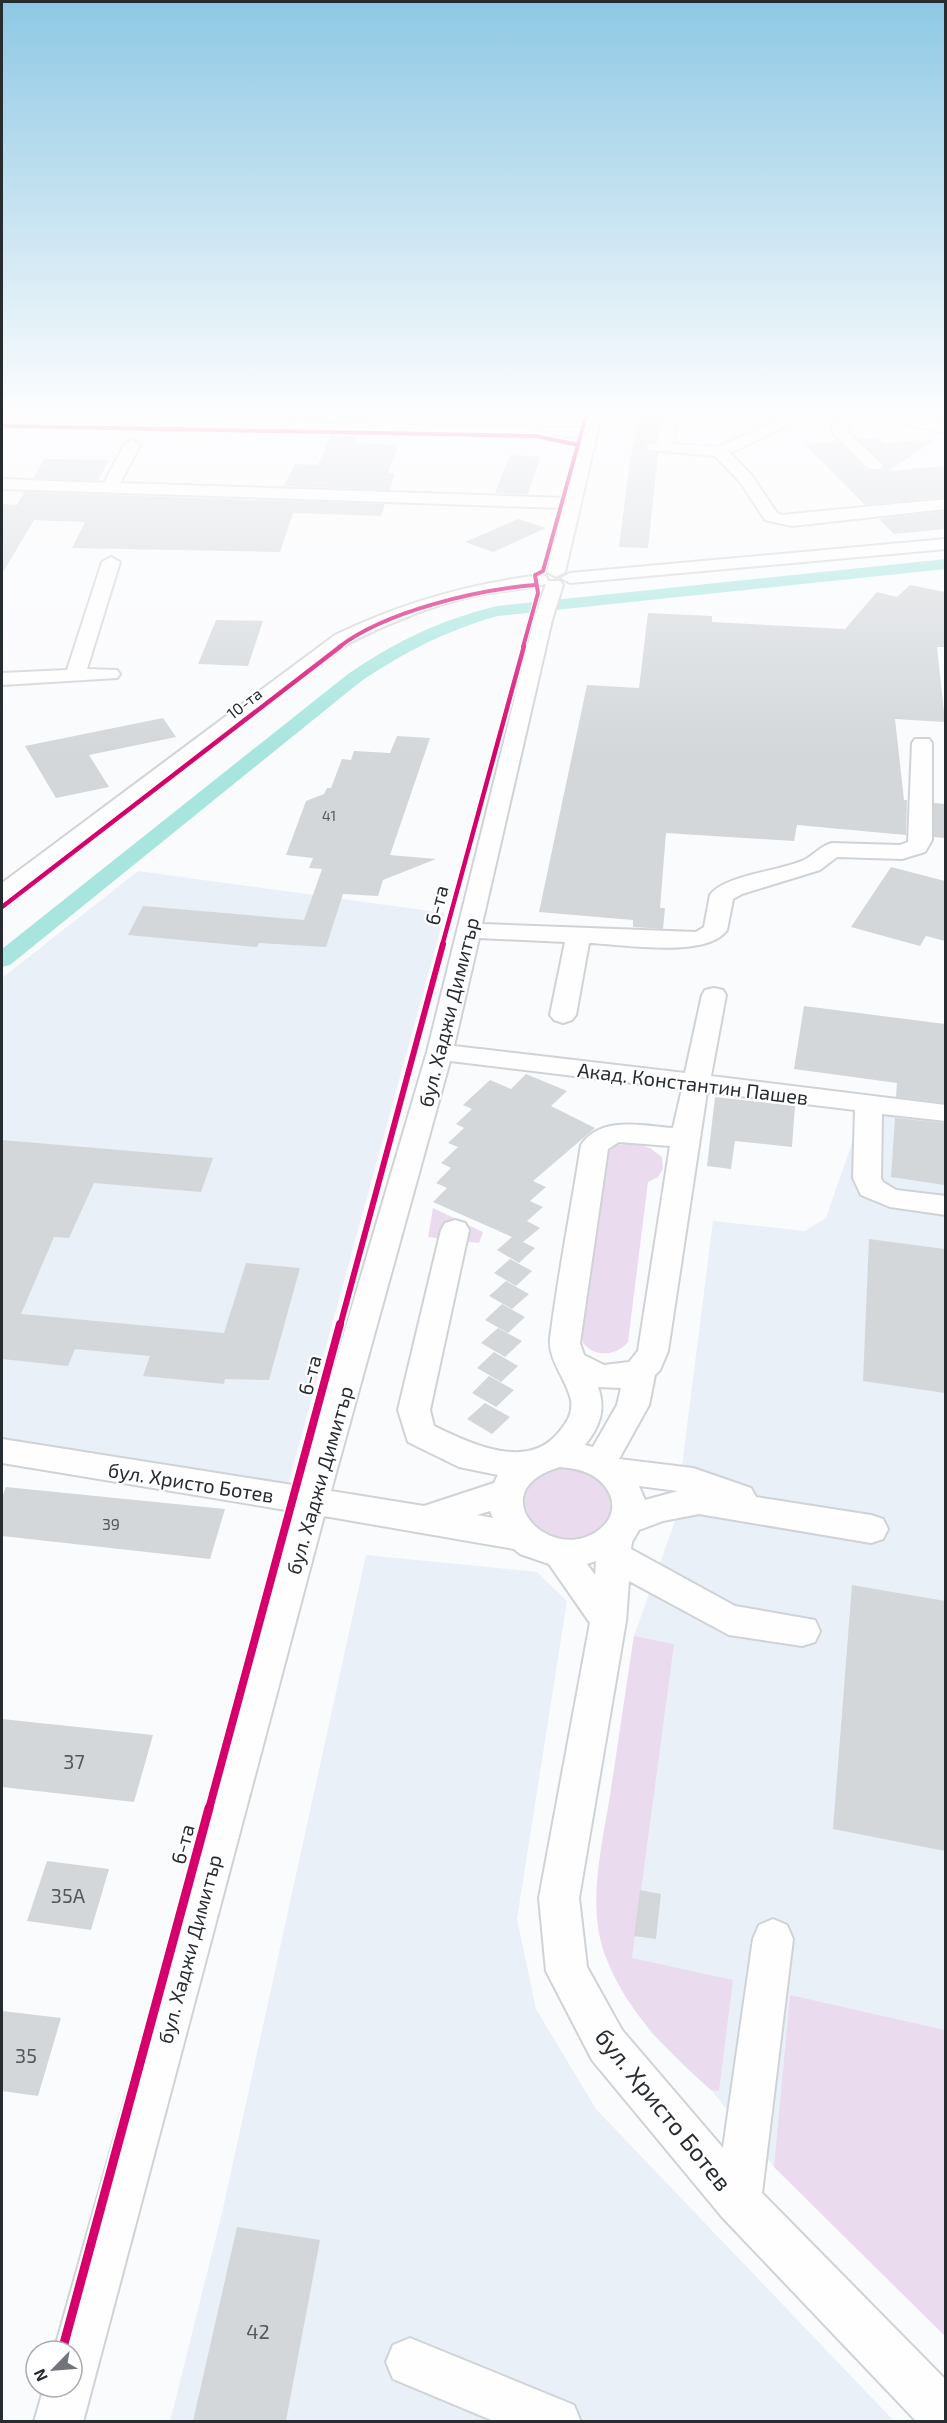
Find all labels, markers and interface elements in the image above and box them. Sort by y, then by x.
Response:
street label: 10-та [223,683,265,723]
house number: 41 [322,807,336,824]
street label: 6-та [419,882,453,928]
street label: бул. Хаджи Димитър [413,914,484,1110]
street label: Акад. Константин Пашев [576,1057,810,1109]
street label: 6-та [292,1352,326,1398]
street label: бул. Хаджи Димитър [281,1383,358,1577]
street label: бул. Христо Ботев [106,1457,276,1508]
house number: 39 [102,1514,120,1533]
house number: 37 [63,1749,85,1773]
street label: 6-та [165,1821,199,1867]
street label: бул. Хаджи Димитър [152,1852,227,2047]
house number: 35А [51,1883,86,1907]
street label: бул. Христо Ботев [589,2022,738,2197]
house number: 35 [15,2043,37,2067]
house number: 42 [246,2319,270,2343]
north arrow [24,2339,84,2399]
text: N [29,2366,51,2385]

